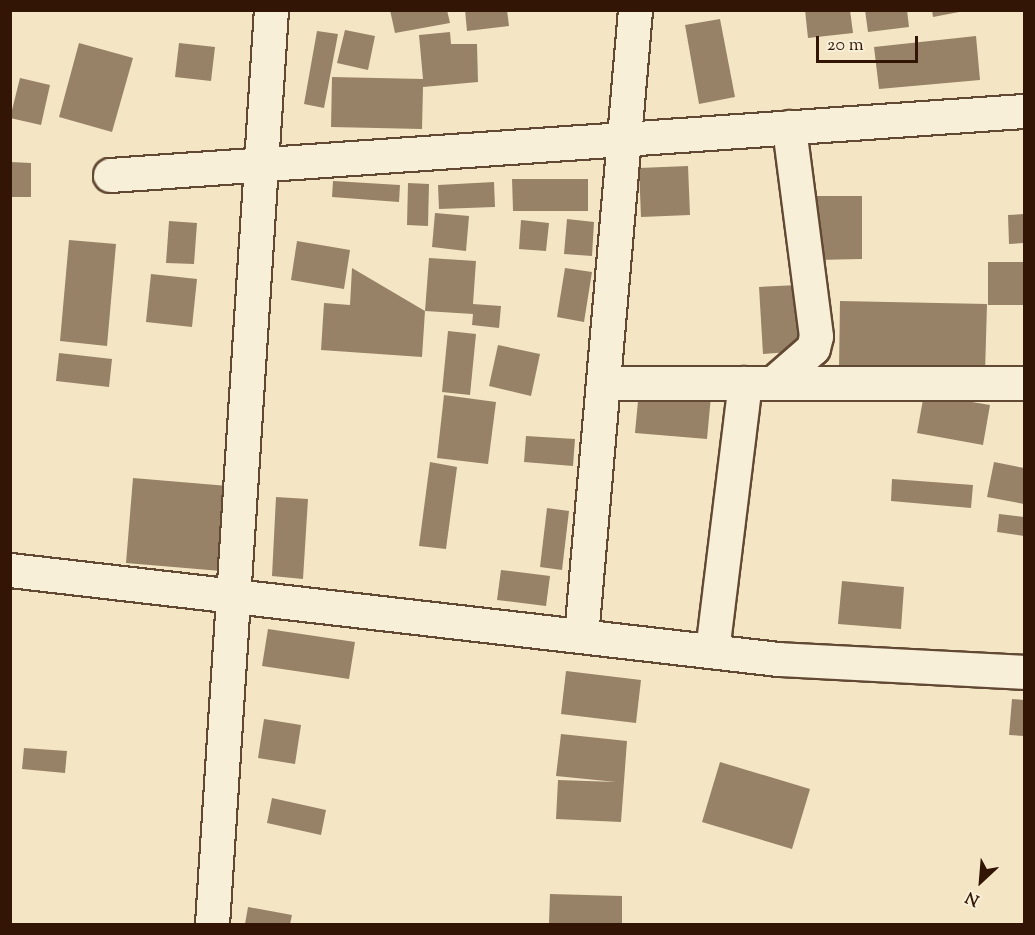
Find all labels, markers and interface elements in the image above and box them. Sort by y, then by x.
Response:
scale bar [819,24,921,62]
text: 20 m [827,33,864,59]
north arrow [951,851,1011,911]
text: N [962,884,984,911]

